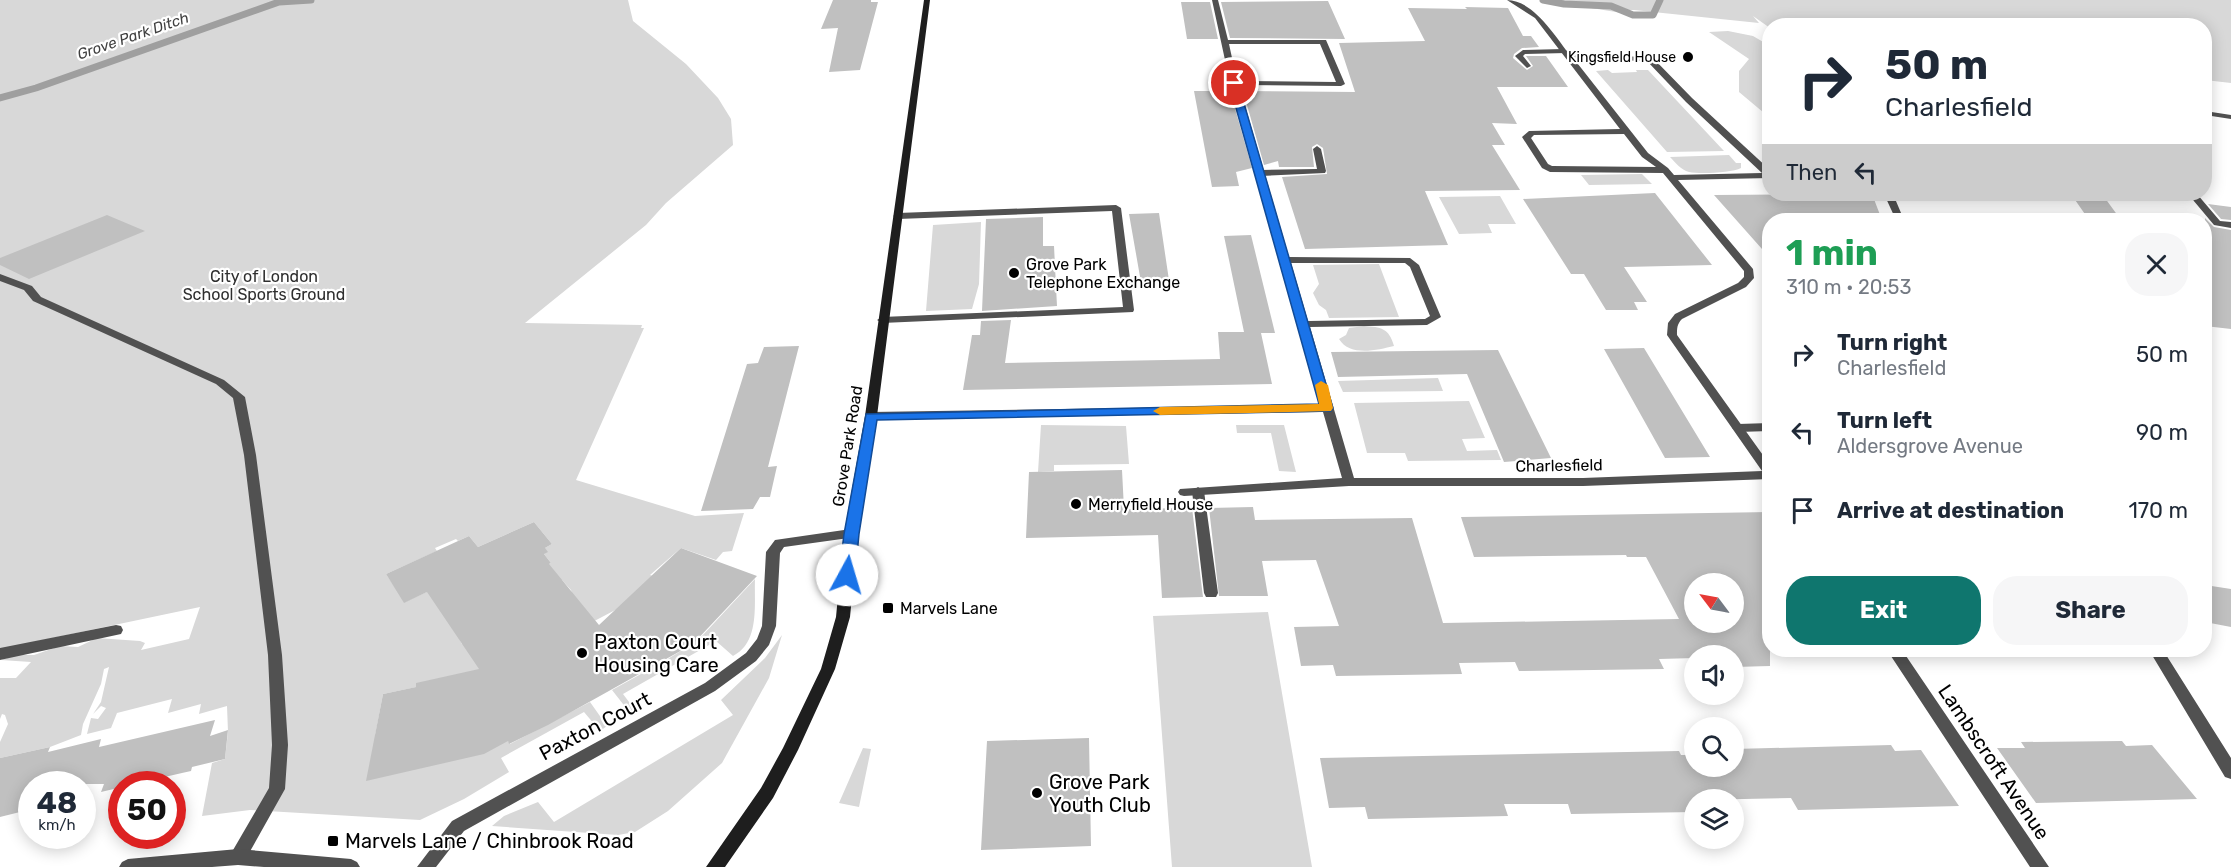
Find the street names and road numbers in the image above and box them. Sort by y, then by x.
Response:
street label: Grove Park Road [829,384,866,508]
street label: Charlesfield [1515,455,1603,476]
street label: Lambscroft Avenue [1933,680,2055,844]
street label: Paxton Court [535,686,655,765]

